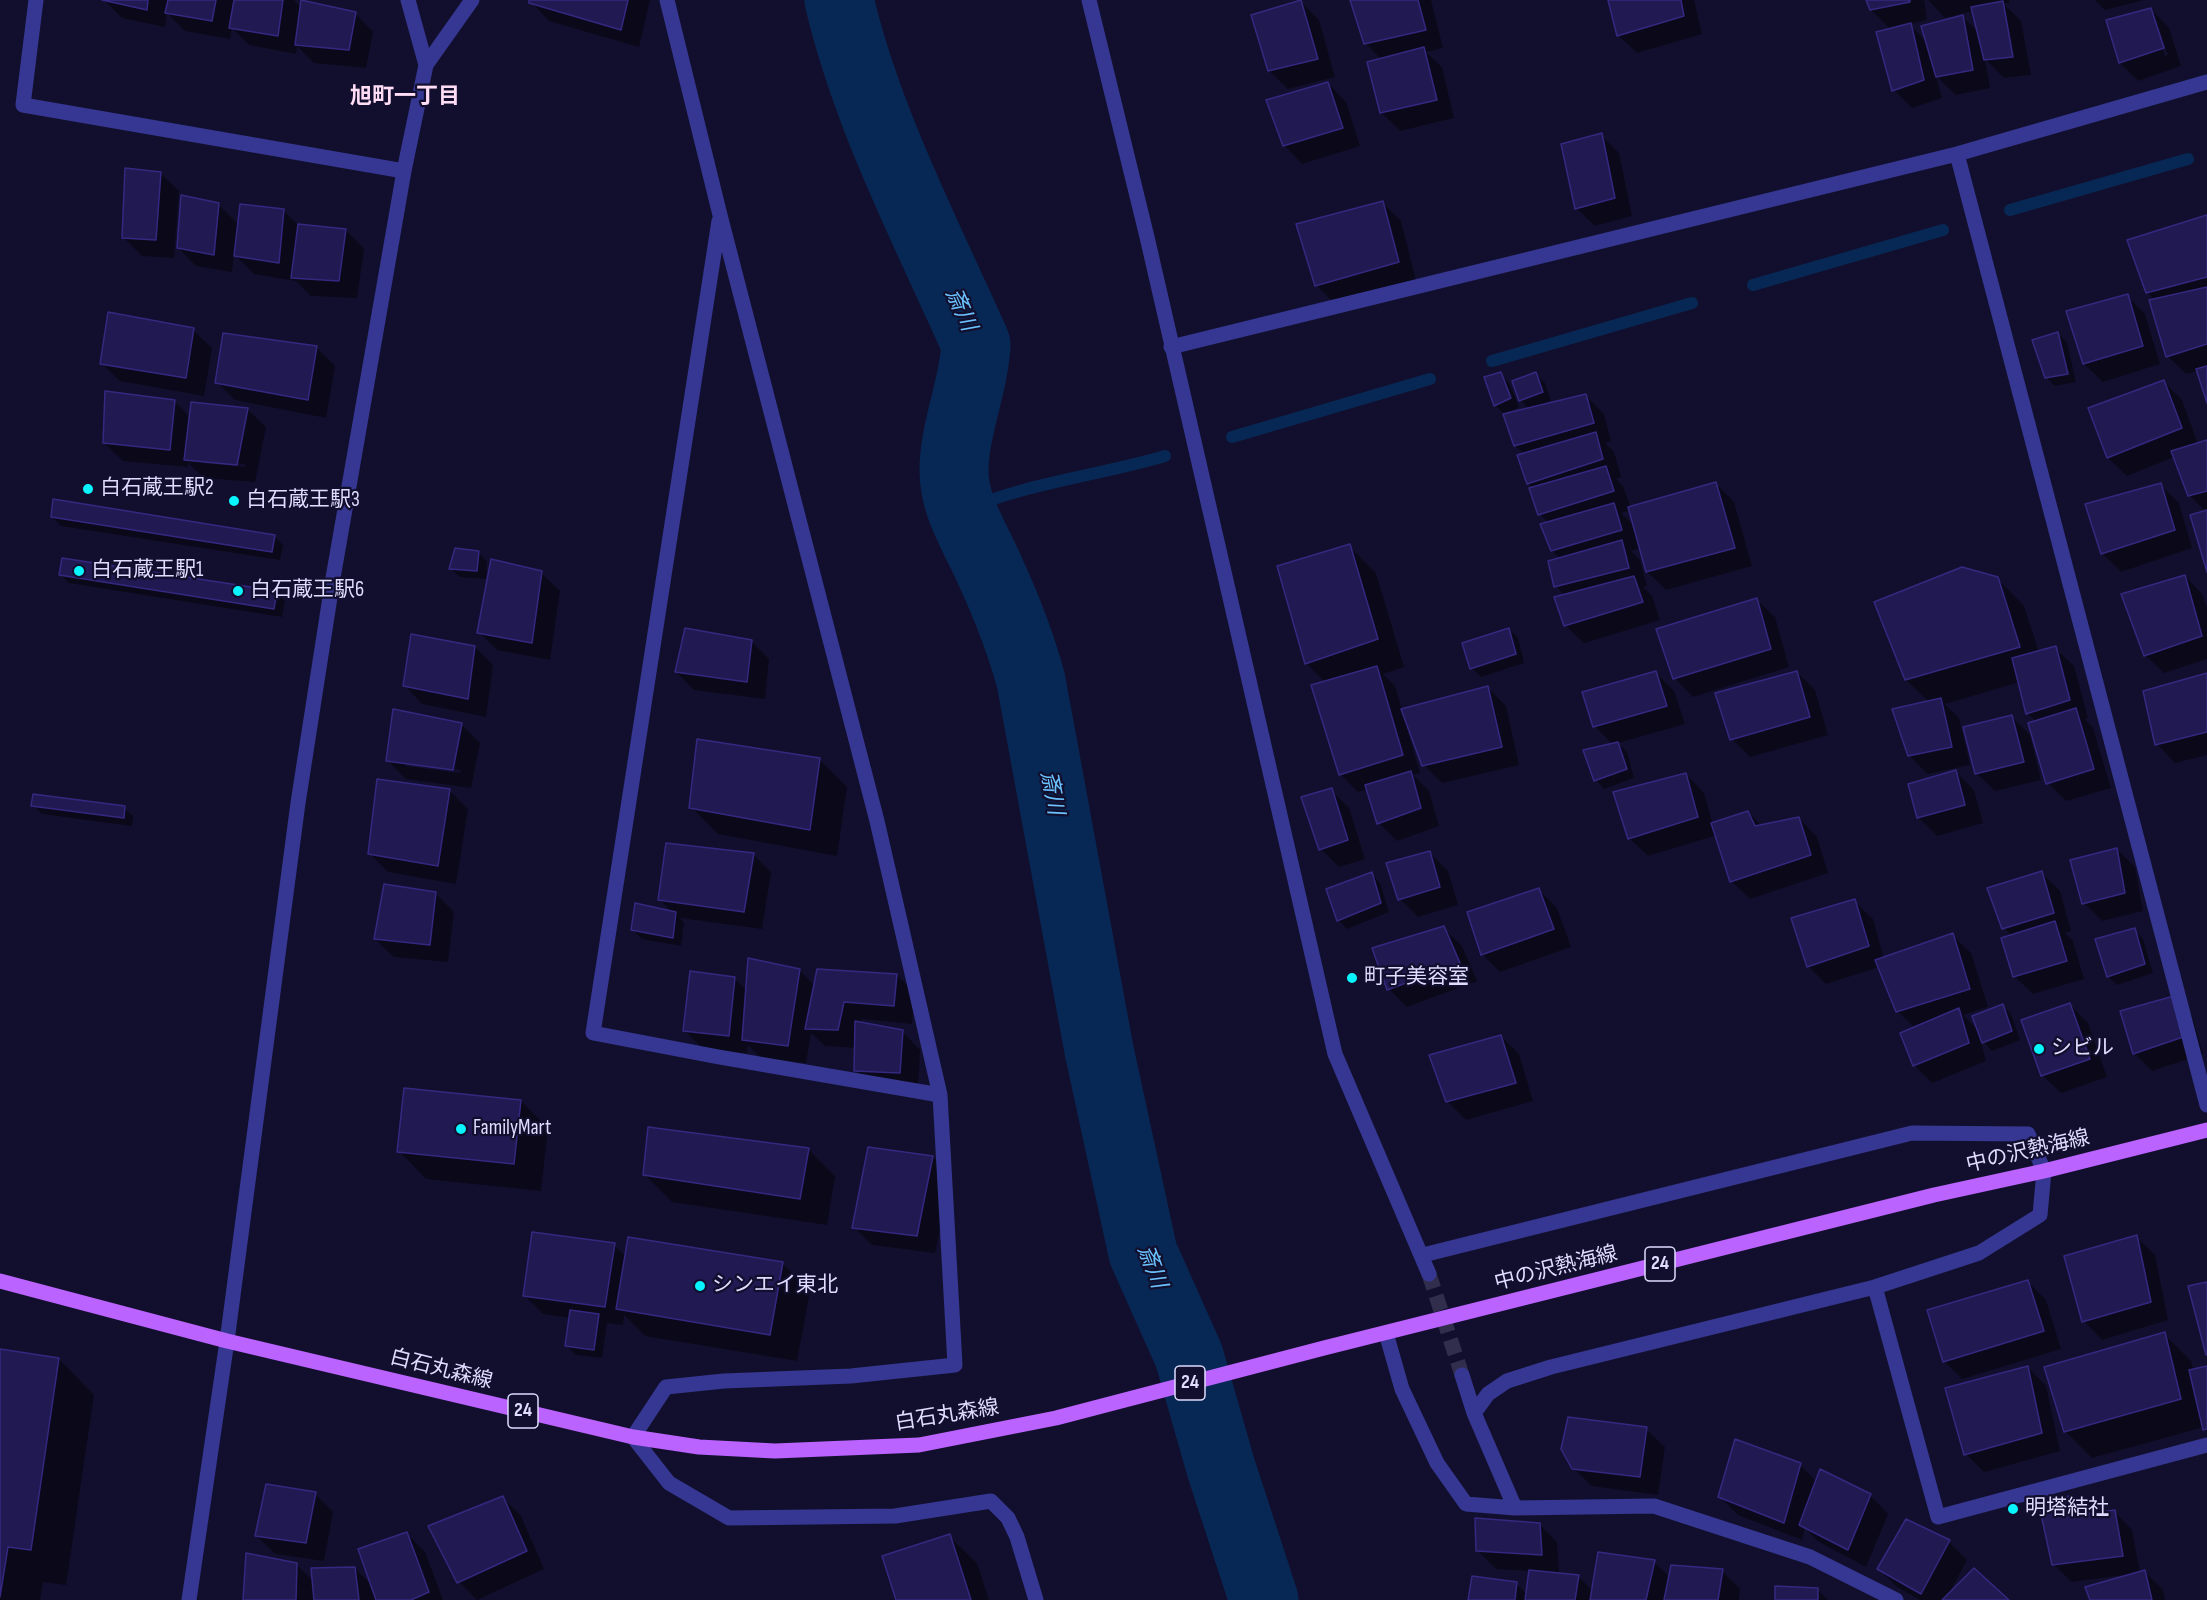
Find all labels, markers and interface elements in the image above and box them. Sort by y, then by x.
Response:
district label: 旭町一丁目 [350,84,460,110]
water label: 斎川 [939,285,981,335]
place label: 白石蔵王駅2 [100,476,214,502]
marker: 白石蔵王駅2 [81,482,95,496]
place label: 白石蔵王駅3 [246,488,360,514]
marker: 白石蔵王駅3 [227,494,241,508]
place label: 白石蔵王駅1 [91,558,203,584]
marker: 白石蔵王駅1 [72,564,86,578]
place label: 白石蔵王駅6 [250,578,364,604]
marker: 白石蔵王駅6 [231,584,245,598]
water label: 斎川 [1034,769,1068,817]
place label: 町子美容室 [1364,965,1469,991]
marker: 町子美容室 [1345,971,1359,985]
place label: シビル [2051,1036,2114,1062]
marker: シビル [2032,1042,2046,1056]
place label: FamilyMart [473,1116,551,1142]
marker: FamilyMart [454,1122,468,1136]
street label: 中の沢熱海線 [1964,1126,2092,1178]
water label: 斎川 [1131,1242,1171,1292]
street label: 中の沢熱海線 [1492,1242,1620,1296]
road number: 24 [1645,1247,1675,1281]
place label: シンエイ東北 [712,1273,838,1299]
marker: シンエイ東北 [693,1279,707,1293]
street label: 白石丸森線 [387,1345,495,1395]
road number: 24 [1175,1366,1205,1400]
road number: 24 [508,1394,538,1428]
street label: 白石丸森線 [893,1395,1001,1437]
place label: 明塔結社 [2025,1496,2109,1522]
marker: 明塔結社 [2006,1502,2020,1516]

